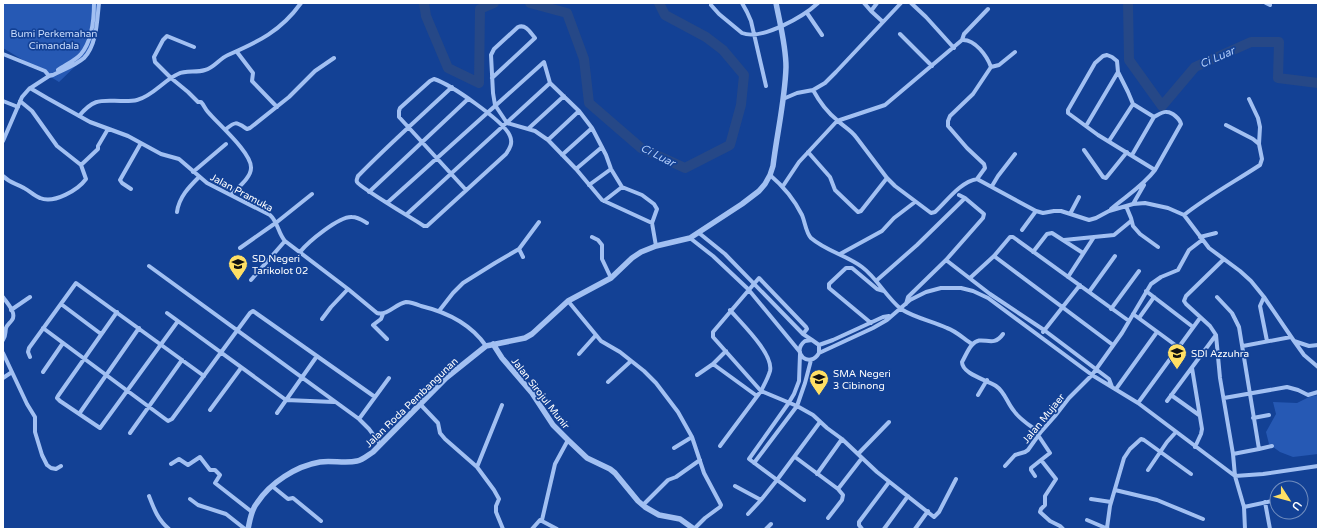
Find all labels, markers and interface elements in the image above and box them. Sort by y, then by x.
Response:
park label: Bumi Perkemahan Cimandala [11,28,97,52]
water label: Ci Luar [1198,43,1238,71]
water label: Ci Luar [638,141,679,170]
street label: Jalan Pramuka [208,171,275,214]
school or university icon: SD Negeri Tarikolot 02 [227,253,249,281]
place label: SD Negeri Tarikolot 02 [252,253,308,277]
school or university icon: SDI Azzuhra [1166,342,1188,370]
place label: SDI Azzuhra [1191,348,1249,360]
street label: Jalan Roda Pembangunan [363,355,461,450]
street label: Jalan Sirojul Munir [509,356,572,432]
school or university icon: SMA Negeri 3 Cibinong [808,368,830,396]
place label: SMA Negeri 3 Cibinong [833,368,891,392]
street label: Jalan Mujaer [1020,391,1068,446]
north arrow [1269,480,1309,520]
text: U [1289,498,1304,513]

